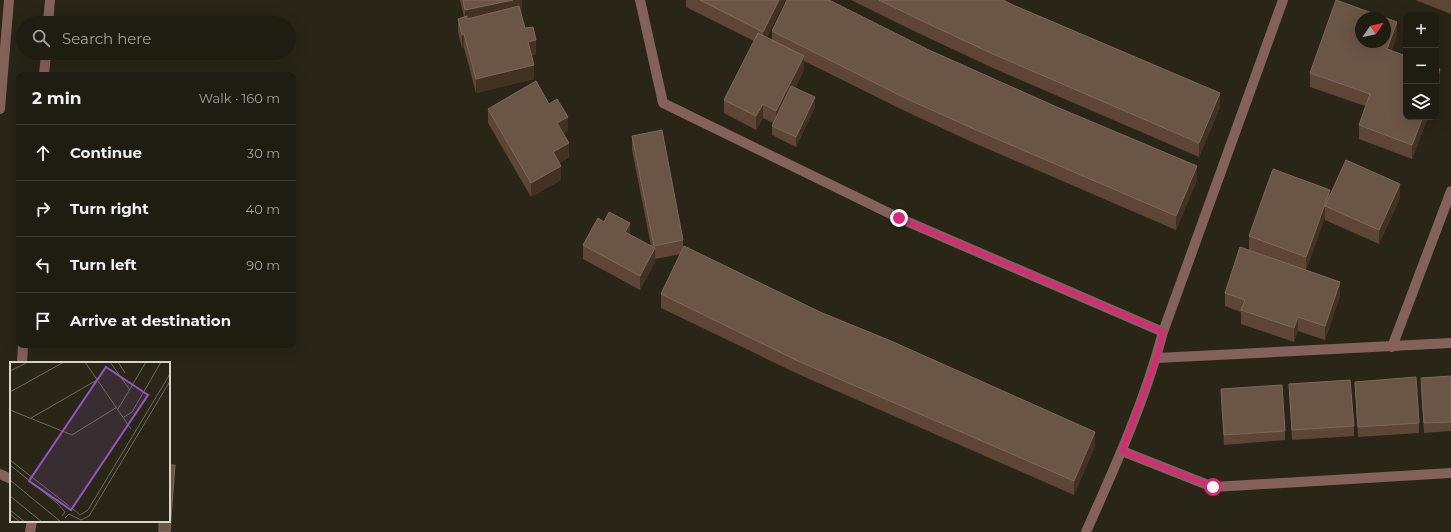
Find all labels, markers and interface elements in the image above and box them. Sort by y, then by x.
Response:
north arrow [1355,12,1391,48]
map controls [1403,12,1439,120]
button: + [1403,12,1439,48]
search box [16,16,296,60]
icon: search [30,27,52,49]
text: Search here [62,29,151,48]
button: − [1403,48,1439,84]
button: layers [1403,84,1439,120]
text: 2 min [32,88,82,108]
text: Walk · 160 m [199,90,280,106]
icon: ahead [32,142,54,164]
text: Continue [70,143,142,162]
text: 30 m [247,145,280,161]
icon: right [32,198,54,220]
text: Turn right [70,199,149,218]
text: 40 m [246,201,280,217]
route end [890,209,908,227]
icon: left [32,254,54,276]
text: Turn left [70,255,137,274]
text: 90 m [246,257,280,273]
icon: arrive [32,310,54,332]
text: Arrive at destination [70,311,231,330]
inset map [10,362,170,522]
route start [1204,478,1222,496]

